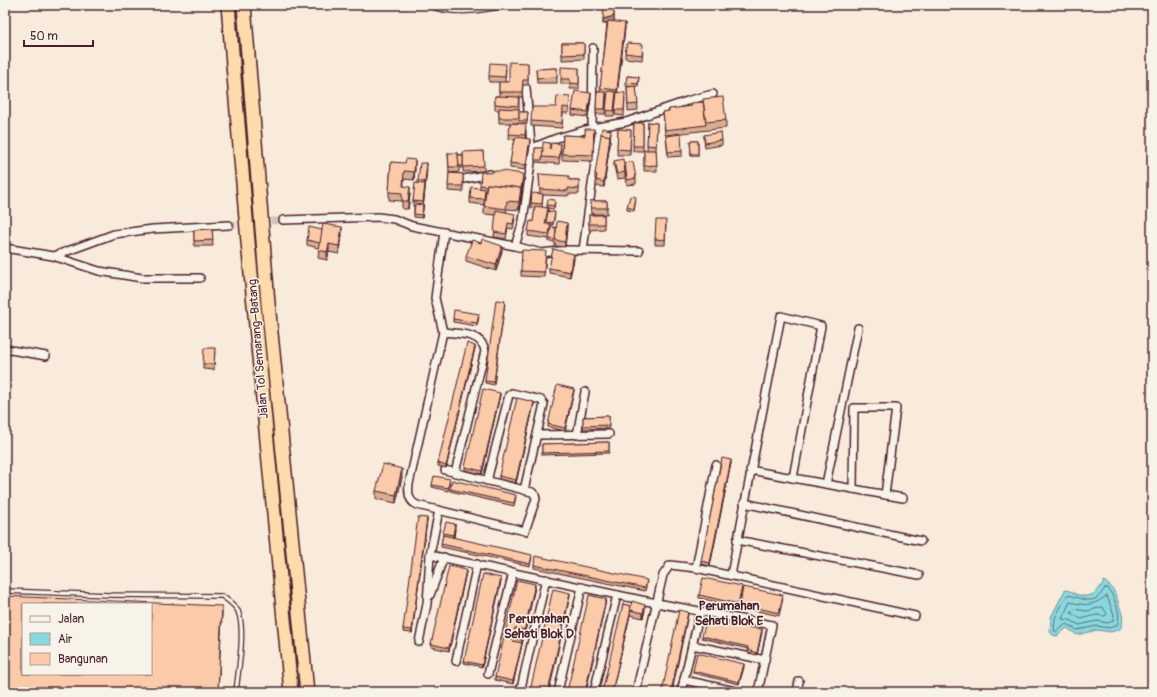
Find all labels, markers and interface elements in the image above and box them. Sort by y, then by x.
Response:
scale bar [24,22,93,48]
text: 50 m [30,29,58,44]
street label: Jalan Tol Semarang–Batang [245,278,272,419]
district label: Perumahan Sehati Blok E [695,598,764,629]
legend [22,603,152,675]
district label: Perumahan Sehati Blok D [504,611,574,642]
text: Jalan [58,612,84,627]
text: Air [58,632,73,647]
text: Bangunan [58,652,108,667]

